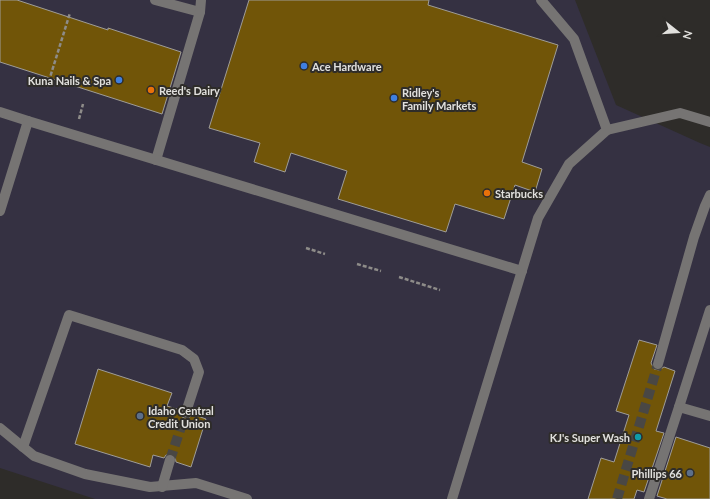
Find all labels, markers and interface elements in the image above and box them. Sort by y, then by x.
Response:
north arrow [658,12,698,52]
text: N [681,29,695,41]
place label: Ace Hardware [311,60,382,73]
marker: Ace Hardware [299,61,309,71]
place label: Kuna Nails & Spa [28,74,111,87]
marker: Kuna Nails & Spa [114,75,124,85]
place label: Reed's Dairy [159,84,220,97]
marker: Reed's Dairy [146,85,156,95]
place label: Ridley's Family Markets [402,86,476,112]
marker: Ridley's Family Markets [389,93,399,103]
place label: Starbucks [495,187,543,200]
marker: Starbucks [482,188,492,198]
place label: Idaho Central Credit Union [148,404,214,430]
marker: Idaho Central Credit Union [135,411,145,421]
place label: KJ's Super Wash [550,431,630,444]
marker: KJ's Super Wash [633,432,643,442]
place label: Phillips 66 [631,467,683,480]
marker: Phillips 66 [685,468,695,478]

